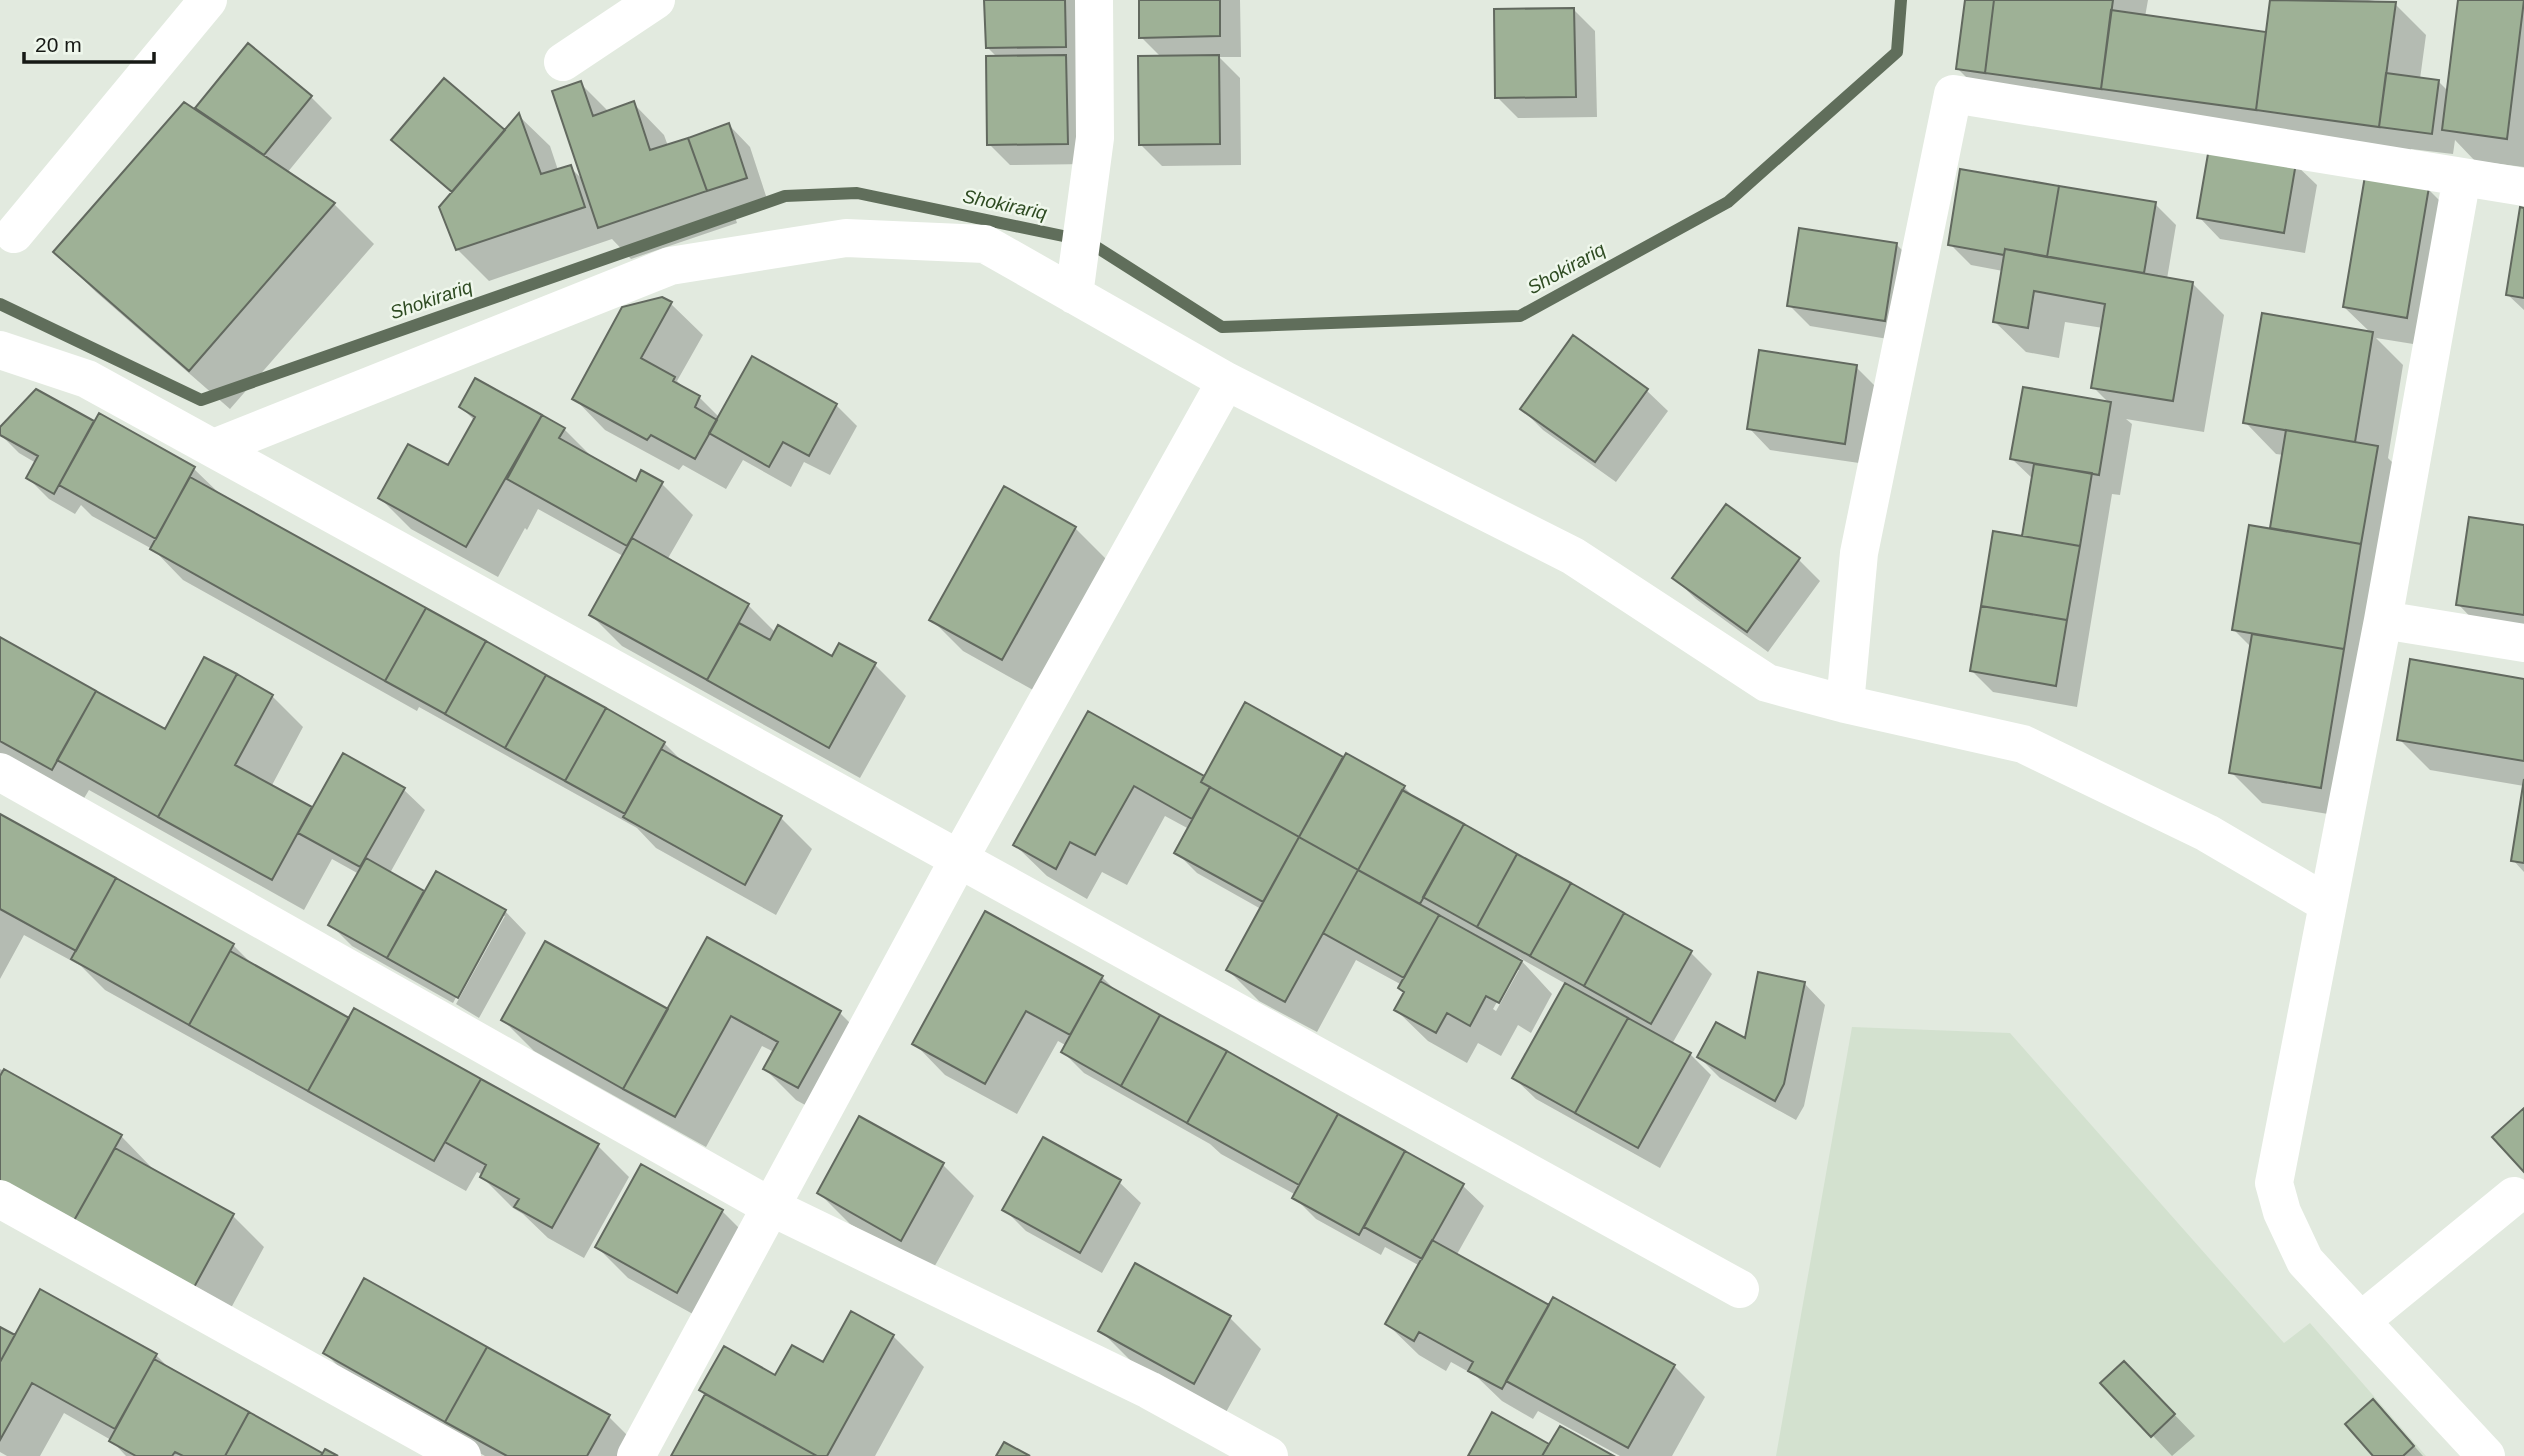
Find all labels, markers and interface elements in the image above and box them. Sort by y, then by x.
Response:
scale bar [24,21,154,65]
text: 20 m [35,33,82,56]
water label: Shokirariq [961,185,1049,224]
water label: Shokirariq [1524,238,1609,298]
water label: Shokirariq [387,275,475,323]

